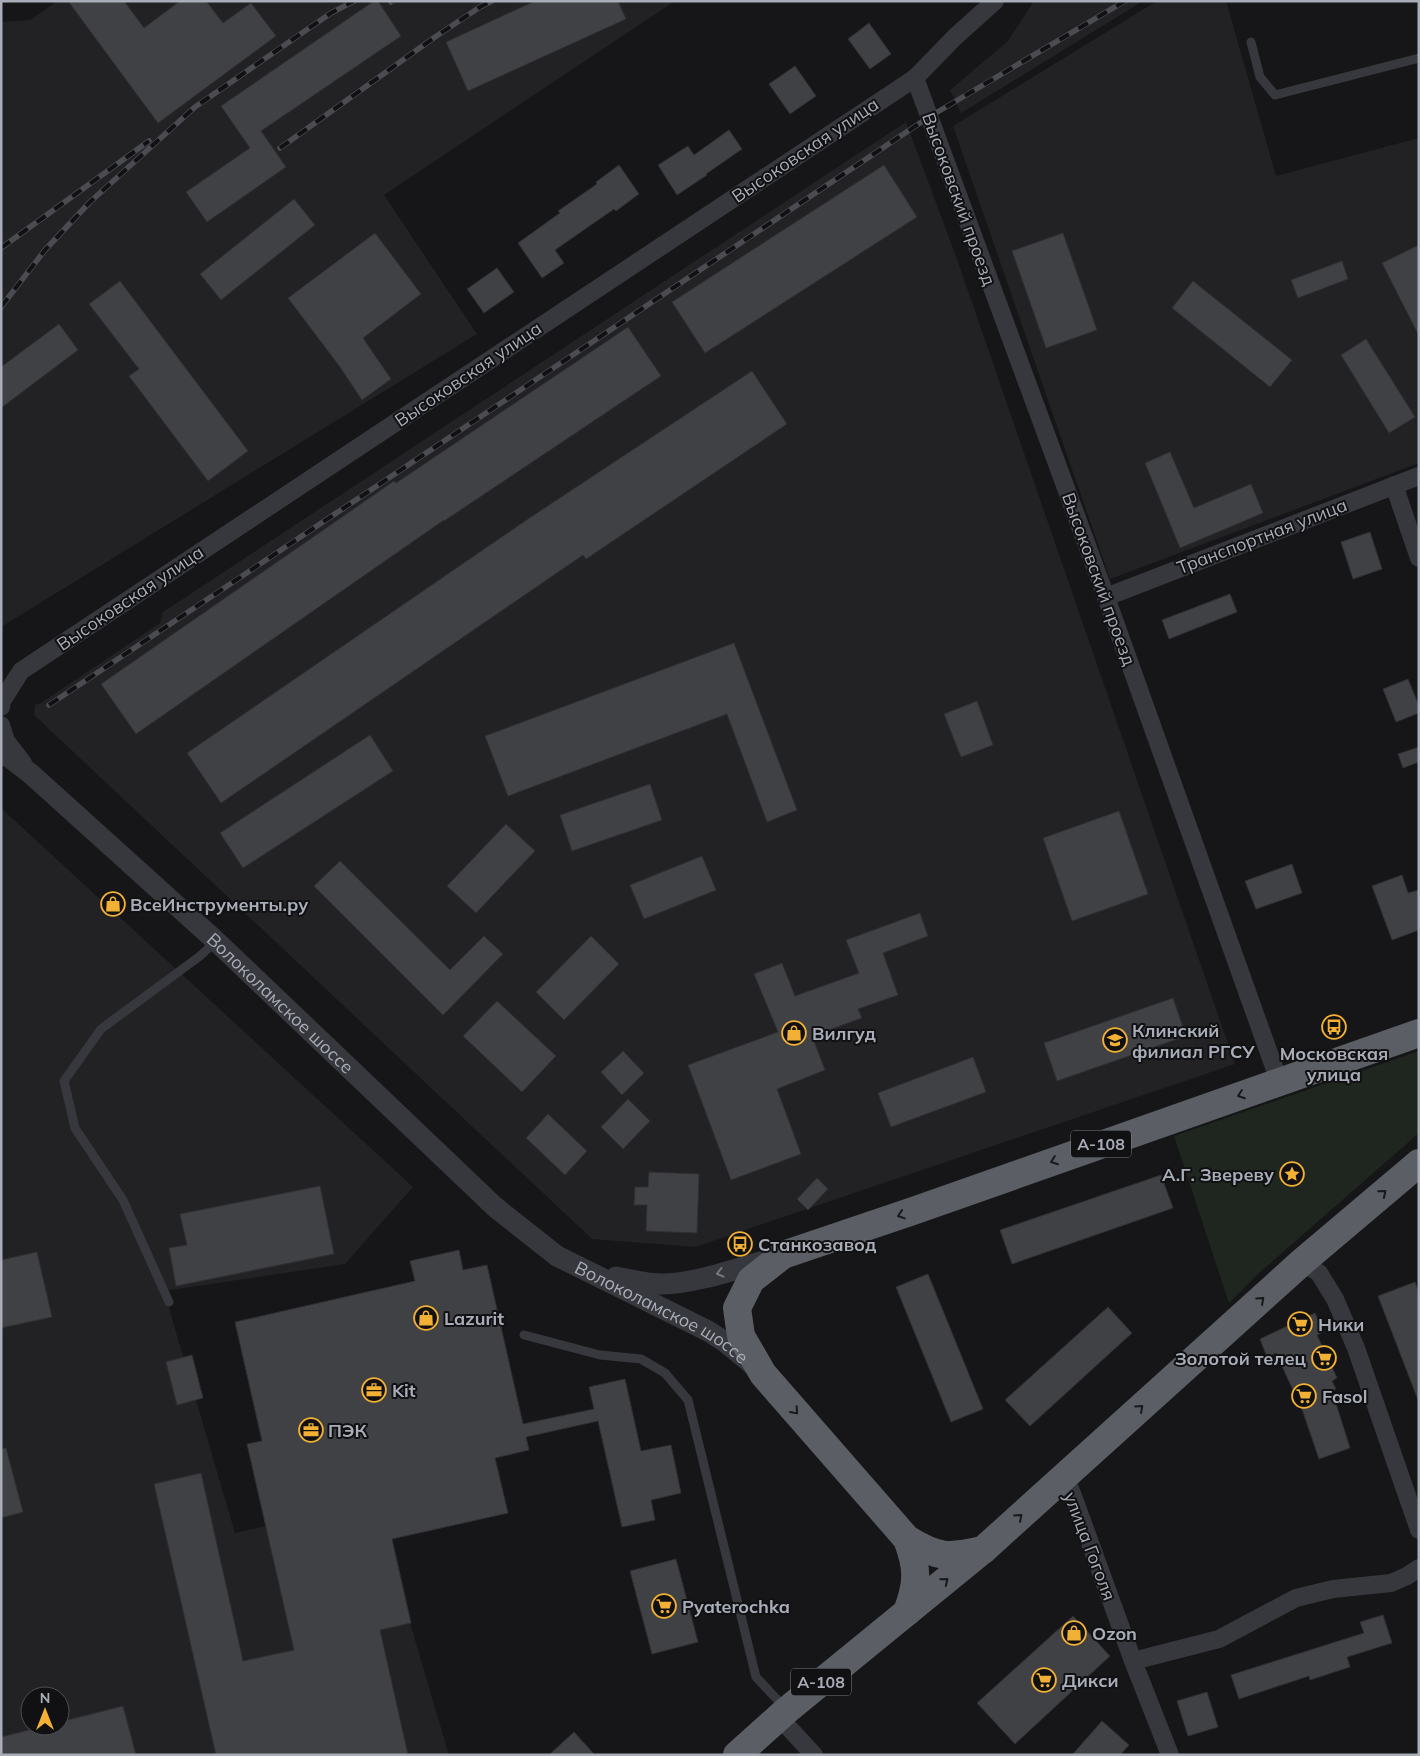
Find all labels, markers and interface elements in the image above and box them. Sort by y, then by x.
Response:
street label: Высоковская улица [727,92,883,208]
street label: Высоковский проезд [917,109,1001,289]
street label: Высоковская улица [390,316,546,432]
street label: Высоковский проезд [1057,489,1141,669]
street label: Транспортная улица [1174,493,1350,579]
street label: Высоковская улица [52,540,208,656]
shop icon: ВсеИнструменты.ру [100,891,126,917]
place label: ВсеИнструменты.ру [130,893,308,916]
street label: Волоколамское шоссе [202,927,359,1078]
bus stop icon: Московская улица [1321,1014,1347,1040]
place label: Клинский филиал РГСУ [1132,1019,1255,1063]
shop icon: Вилгуд [781,1020,807,1046]
place label: Вилгуд [812,1022,877,1045]
school or university icon: Клинский филиал РГСУ [1102,1027,1128,1053]
place label: Московская улица [1280,1042,1388,1086]
one-way arrow [1237,1089,1245,1099]
road number: А-108 [1071,1130,1131,1158]
one-way arrow [1051,1155,1059,1165]
place icon: А.Г. Звереву [1279,1161,1305,1187]
place label: А.Г. Звереву [1162,1163,1274,1186]
one-way arrow [1378,1190,1387,1199]
one-way arrow [897,1209,906,1219]
bus stop icon: Станкозавод [727,1231,753,1257]
place label: Станкозавод [758,1233,877,1256]
street label: Волоколамское шоссе [571,1255,753,1368]
one-way arrow [715,1267,724,1278]
one-way arrow [1255,1297,1264,1306]
shop icon: Lazurit [413,1305,439,1331]
place label: Lazurit [444,1307,504,1330]
supermarket icon: Ники [1287,1311,1313,1337]
place label: Ники [1318,1313,1364,1336]
supermarket icon: Золотой телец [1311,1345,1337,1371]
place label: Золотой телец [1175,1347,1307,1370]
office icon: Kit [361,1377,387,1403]
place label: Kit [392,1379,416,1402]
supermarket icon: Fasol [1291,1383,1317,1409]
place label: Fasol [1322,1385,1367,1408]
one-way arrow [789,1405,798,1414]
one-way arrow [1135,1405,1144,1414]
office icon: ПЭК [298,1417,324,1443]
place label: ПЭК [328,1419,367,1442]
street label: улица Гоголя [1059,1489,1121,1603]
one-way arrow [1014,1514,1023,1523]
one-way arrow [939,1579,948,1587]
supermarket icon: Pyaterochka [651,1593,677,1619]
place label: Pyaterochka [682,1595,790,1618]
shop icon: Ozon [1061,1620,1087,1646]
place label: Ozon [1092,1622,1137,1645]
supermarket icon: Дикси [1031,1667,1057,1693]
road number: А-108 [791,1668,851,1695]
place label: Дикси [1062,1669,1119,1692]
north arrow [20,1686,70,1736]
text: N [40,1689,50,1707]

